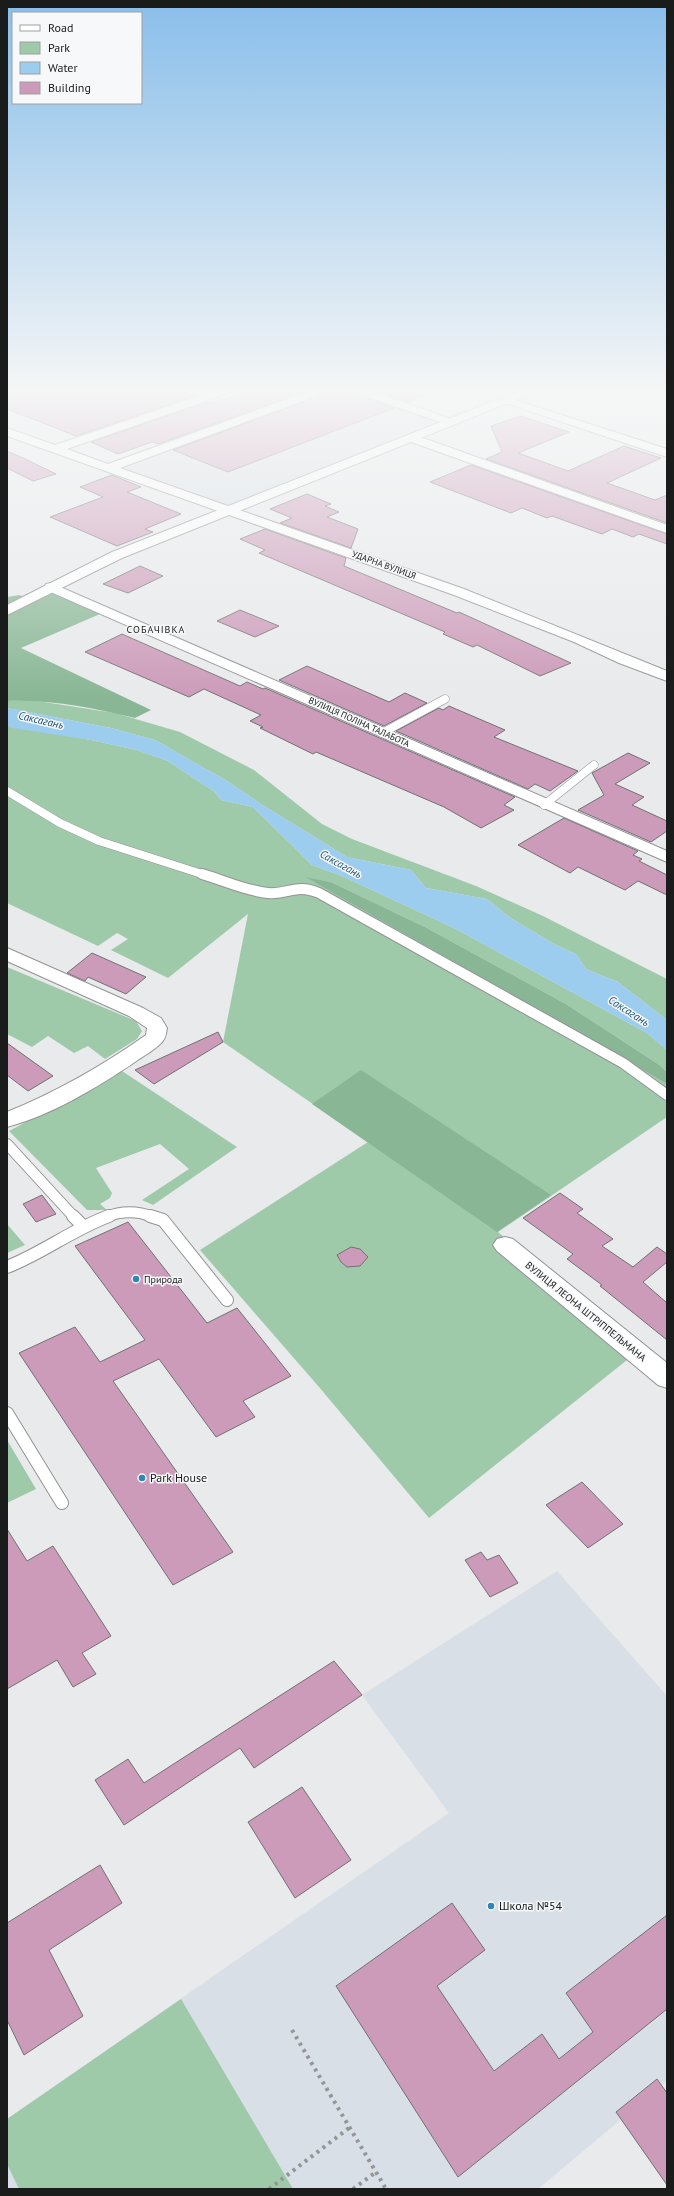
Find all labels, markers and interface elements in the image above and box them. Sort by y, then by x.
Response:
legend [12,12,142,104]
text: Road [48,20,73,35]
text: Park [48,40,70,55]
text: Water [48,60,78,75]
text: Building [48,80,91,95]
street label: УДАРНА ВУЛИЦЯ [351,548,418,581]
district label: СОБАЧІВКА [127,623,185,636]
street label: ВУЛИЦЯ ПОЛІНА ТАЛАБОТА [307,694,412,749]
water label: Саксагань [17,708,65,732]
water label: Саксагань [318,847,365,881]
water label: Саксагань [606,993,652,1029]
street label: ВУЛИЦЯ ЛЕОНА ШТРІППЕЛЬМАНА [523,1259,649,1364]
place label: Природа [144,1273,183,1286]
marker: Природа [131,1274,141,1284]
place label: Park House [150,1470,207,1485]
marker: Park House [137,1473,147,1483]
place label: Школа №54 [499,1898,562,1913]
marker: Школа №54 [486,1901,496,1911]

